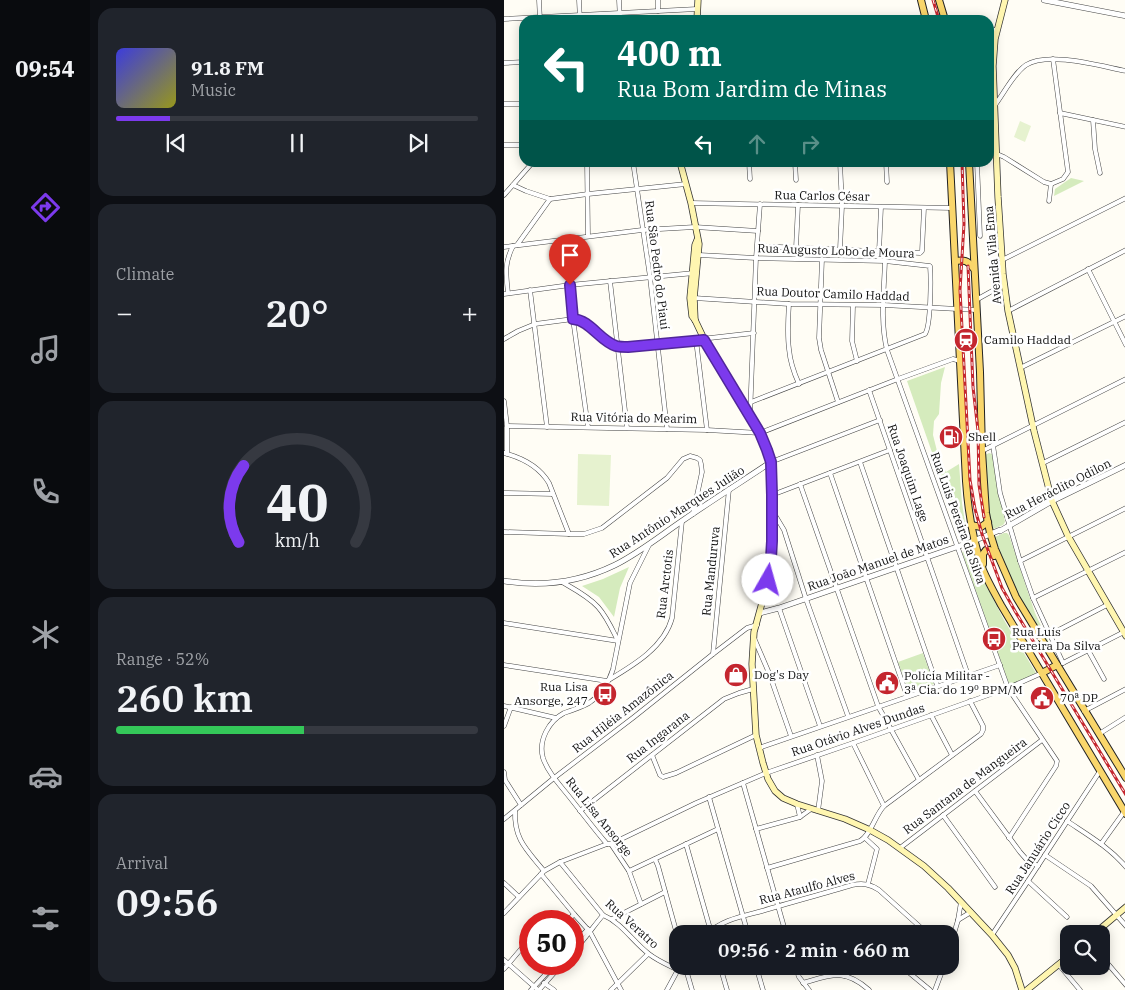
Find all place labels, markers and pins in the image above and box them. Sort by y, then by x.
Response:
pin [549,234,591,285]
station icon: Camilo Haddad [953,327,979,353]
place label: Camilo Haddad [984,332,1071,347]
fuel station icon: Shell [938,424,964,450]
place label: Shell [968,429,997,444]
place label: Rua Luís Pereira Da Silva [1012,624,1101,653]
bus stop icon: Rua Luís Pereira Da Silva [981,626,1007,652]
shop icon: Dog's Day [723,662,749,688]
place label: Dog's Day [754,667,809,682]
place label: Polícia Militar - 3ª Cia. do 19º BPM/M [904,668,1023,697]
public building icon: Polícia Militar - 3ª Cia. do 19º BPM/M [874,670,900,696]
place label: Rua Lisa Ansorge, 247 [514,679,588,708]
bus stop icon: Rua Lisa Ansorge, 247 [592,681,618,707]
public building icon: 70ª DP [1029,685,1055,711]
place label: 70ª DP [1060,690,1098,705]

